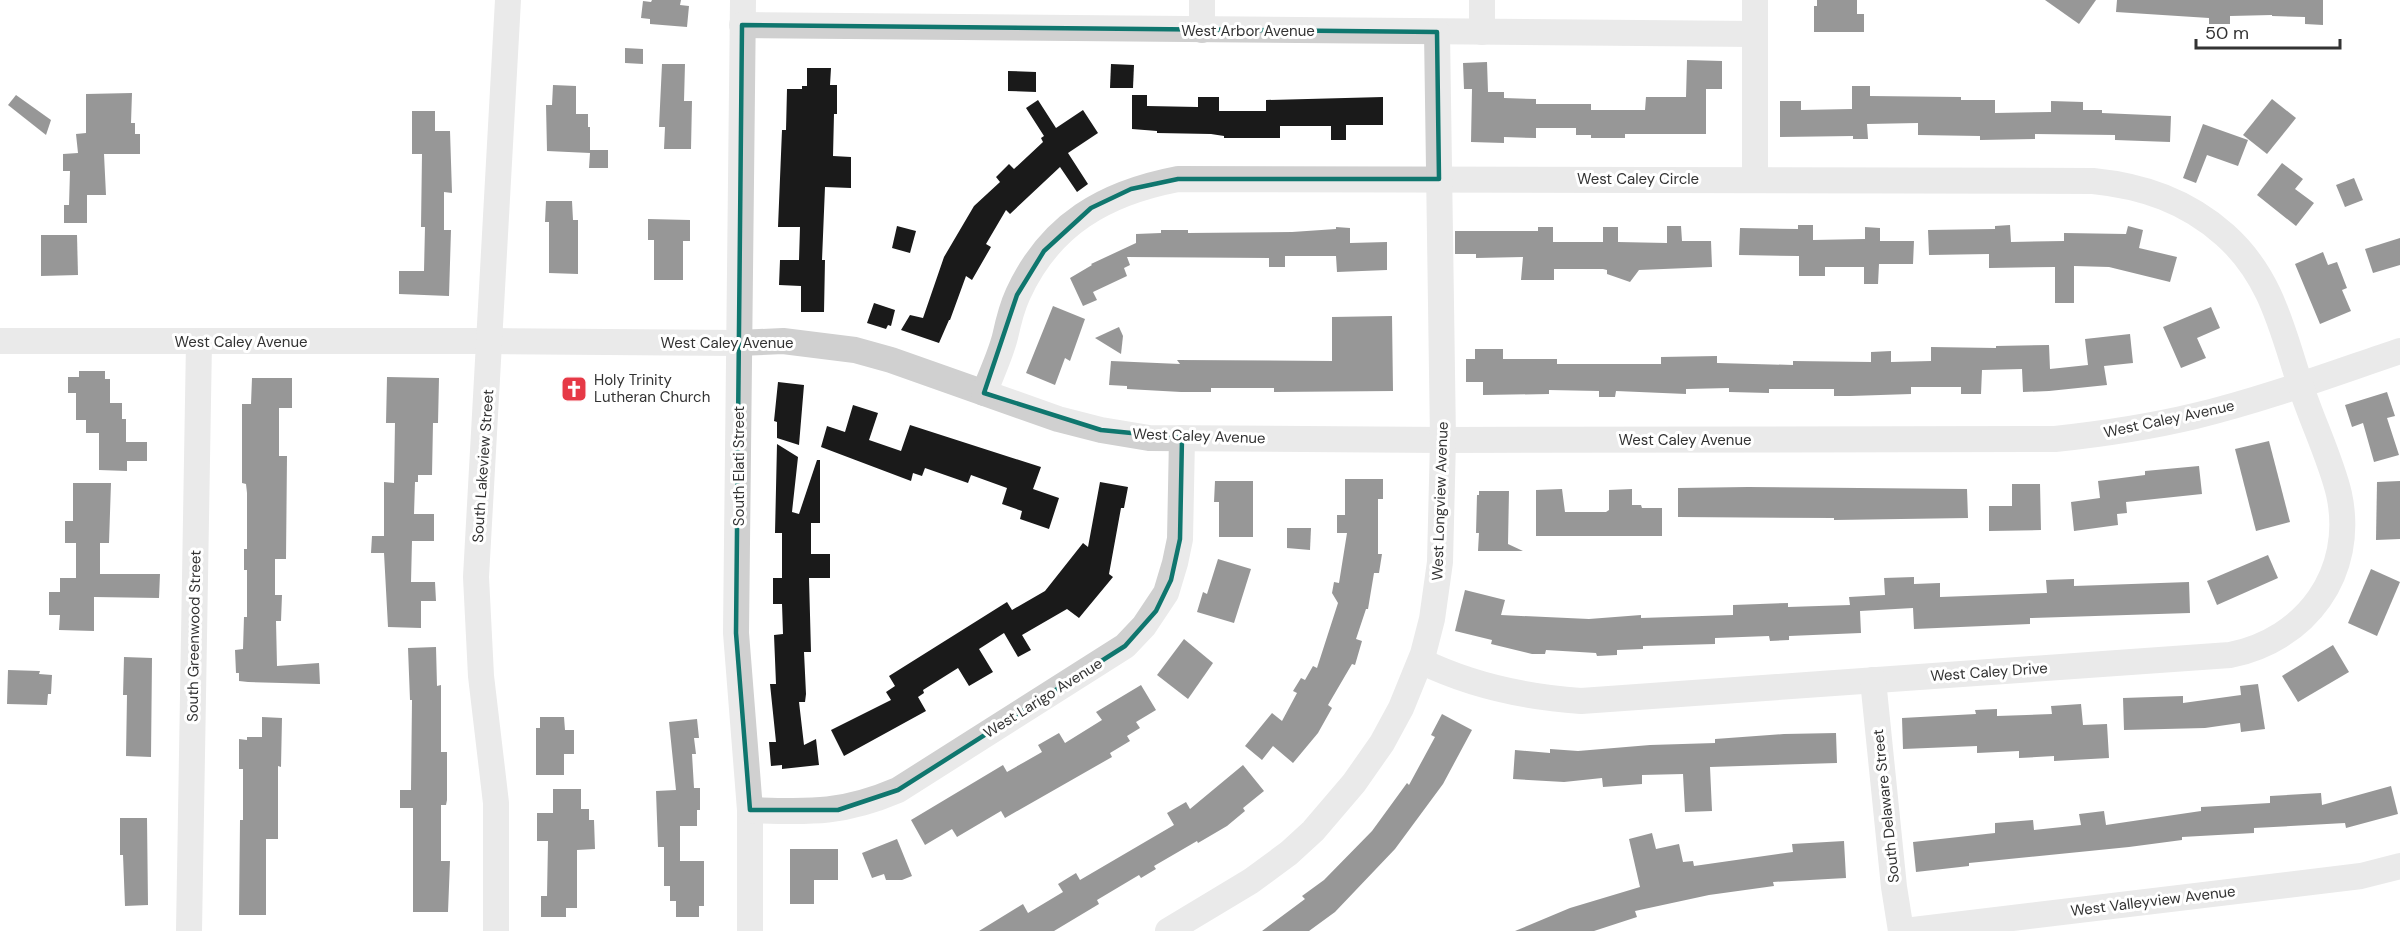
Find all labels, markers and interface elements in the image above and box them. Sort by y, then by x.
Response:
scale bar [2196,12,2340,50]
street label: West Arbor Avenue [1181,21,1315,41]
text: 50 m [2205,21,2249,45]
street label: West Caley Circle [1577,169,1699,189]
street label: West Caley Avenue [174,332,308,352]
street label: West Caley Avenue [660,333,794,353]
place label: Holy Trinity Lutheran Church [594,370,710,407]
church icon: Holy Trinity Lutheran Church [559,374,589,404]
street label: South Lakeview Street [468,389,498,543]
street label: West Caley Avenue [2102,395,2236,443]
street label: South Elati Street [729,406,749,526]
street label: West Longview Avenue [1427,421,1453,581]
street label: West Caley Avenue [1132,424,1266,448]
street label: West Caley Avenue [1618,430,1752,450]
street label: South Greenwood Street [183,550,205,722]
street label: West Larigo Avenue [980,653,1106,743]
street label: West Caley Drive [1930,658,2048,686]
street label: South Delaware Street [1868,728,1904,884]
street label: West Valleyview Avenue [2069,881,2237,921]

